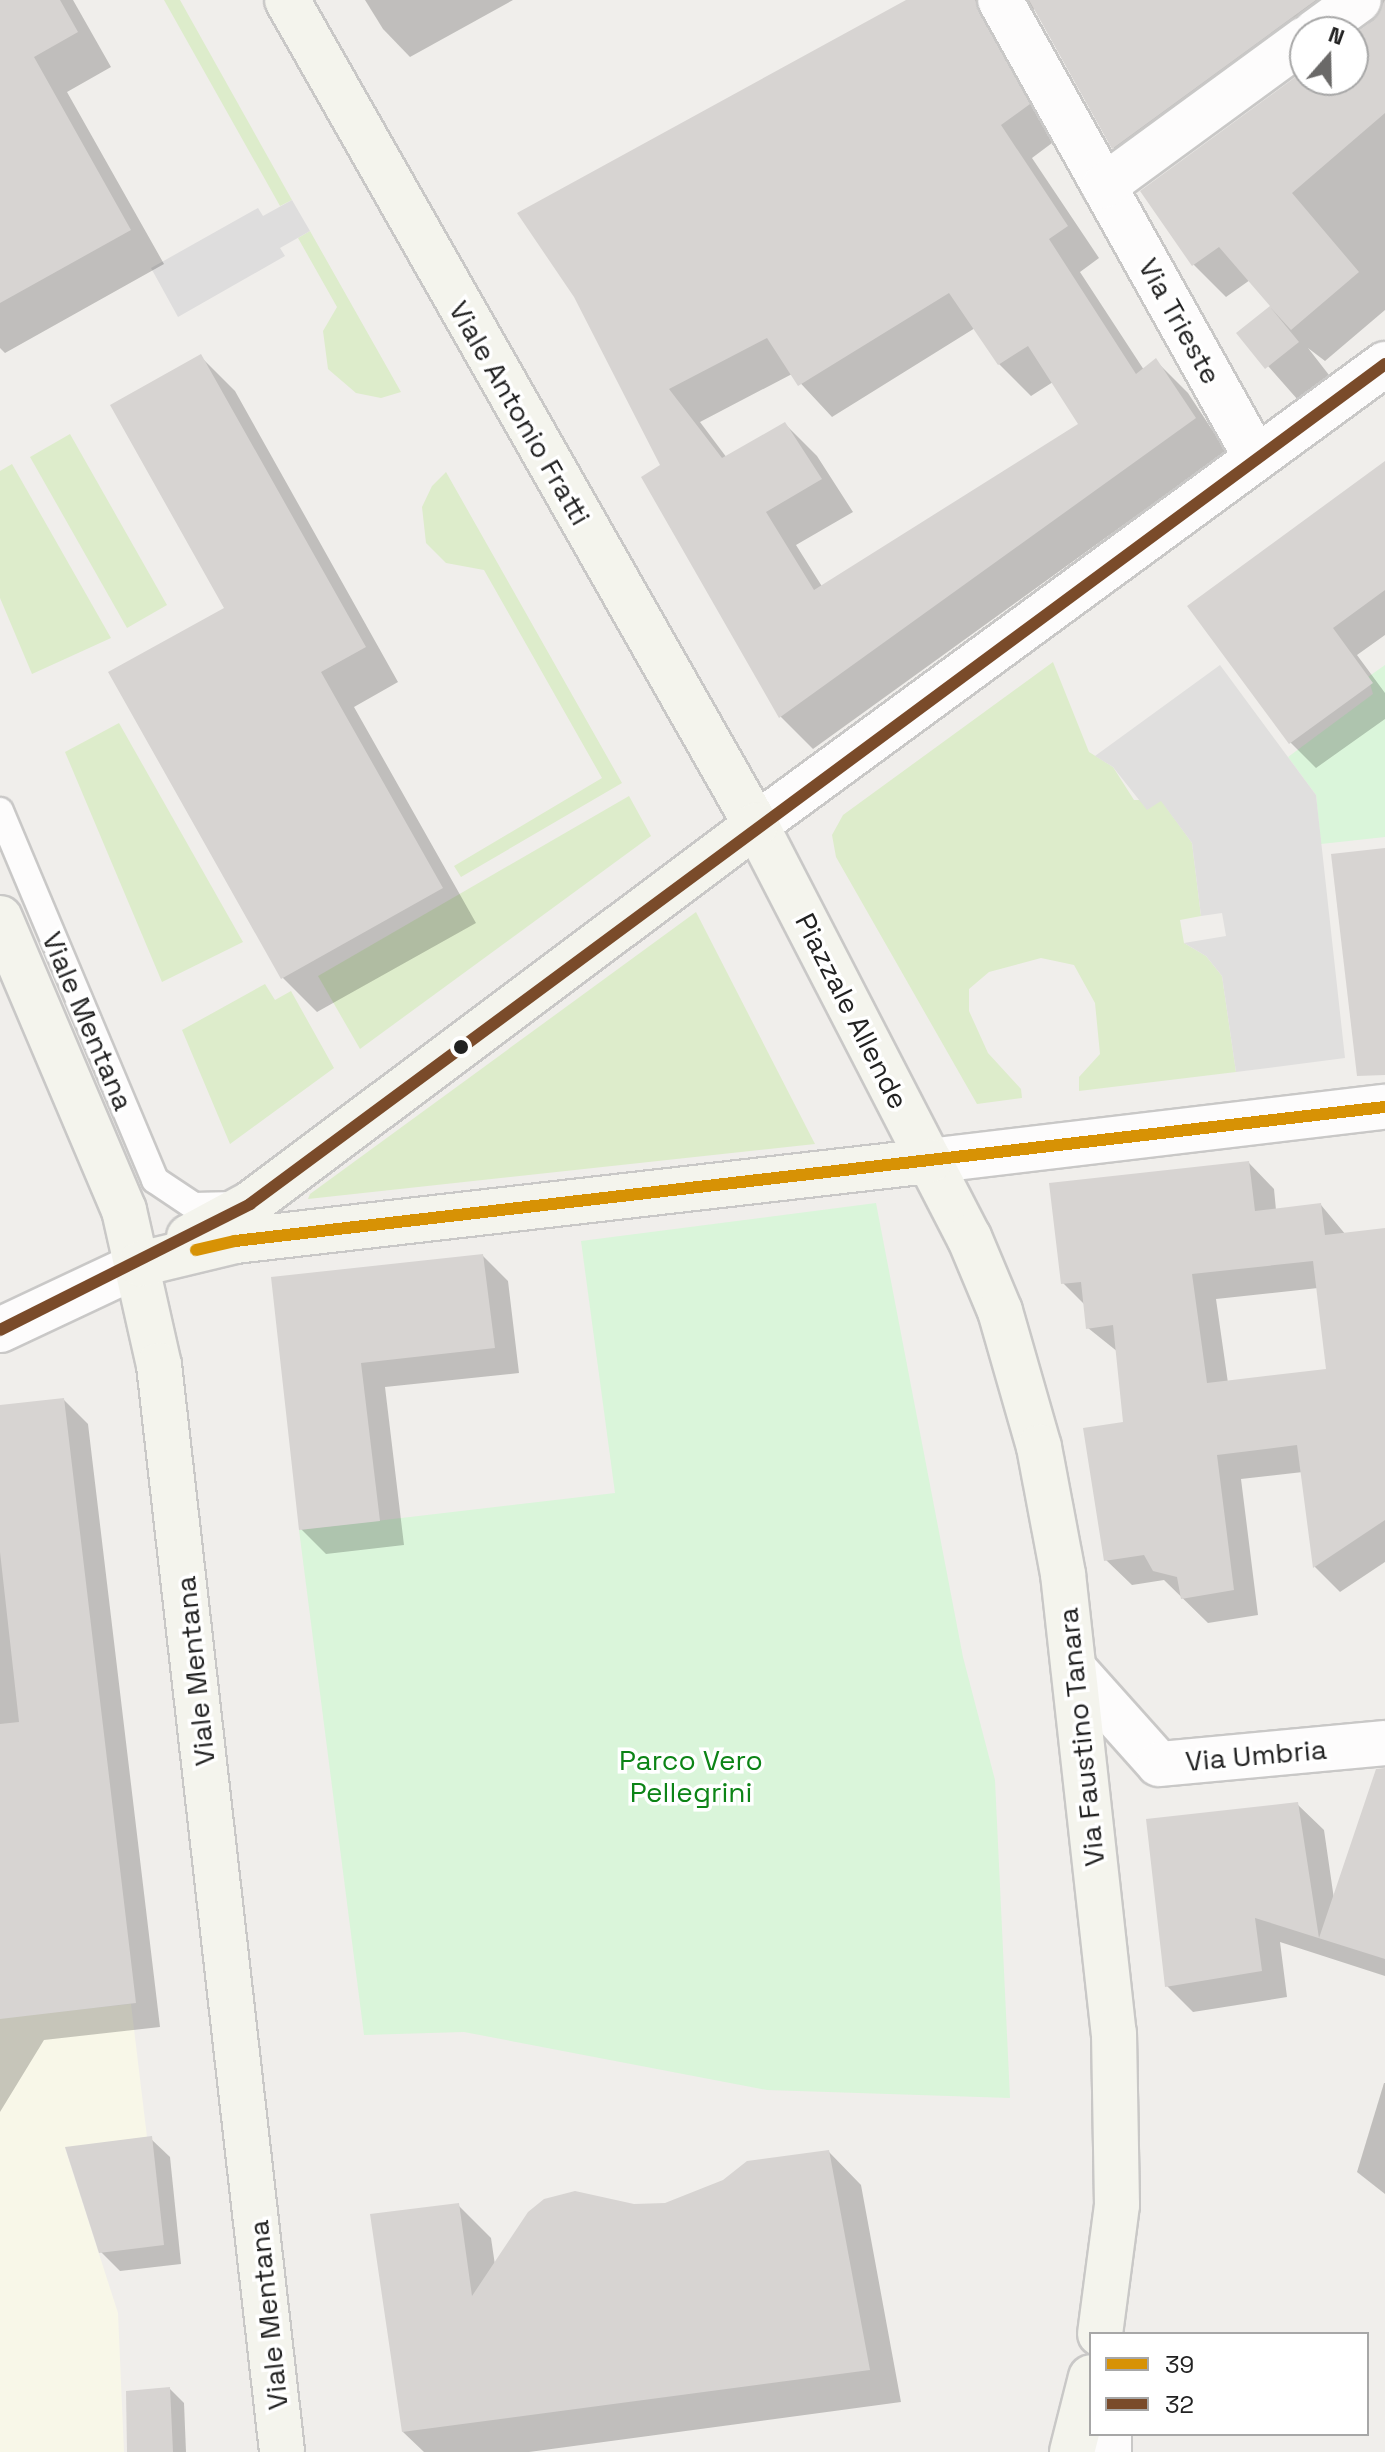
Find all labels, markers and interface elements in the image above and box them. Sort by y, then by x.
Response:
north arrow [1289,16,1369,96]
text: N [1325,20,1348,51]
street label: Via Trieste [1132,252,1228,390]
street label: Viale Antonio Fratti [442,295,598,531]
street label: Piazzale Allende [788,907,916,1115]
street label: Viale Mentana [35,927,141,1115]
unlabelled marker [453,1039,469,1055]
street label: Viale Mentana [168,1574,222,1768]
street label: Via Faustino Tanara [1051,1606,1111,1868]
street label: Via Umbria [1184,1732,1328,1778]
park label: Parco Vero Pellegrini [619,1743,763,1809]
street label: Viale Mentana [241,2218,295,2412]
legend [1089,2332,1369,2436]
text: 39 [1165,2349,1194,2380]
text: 32 [1165,2389,1194,2420]

